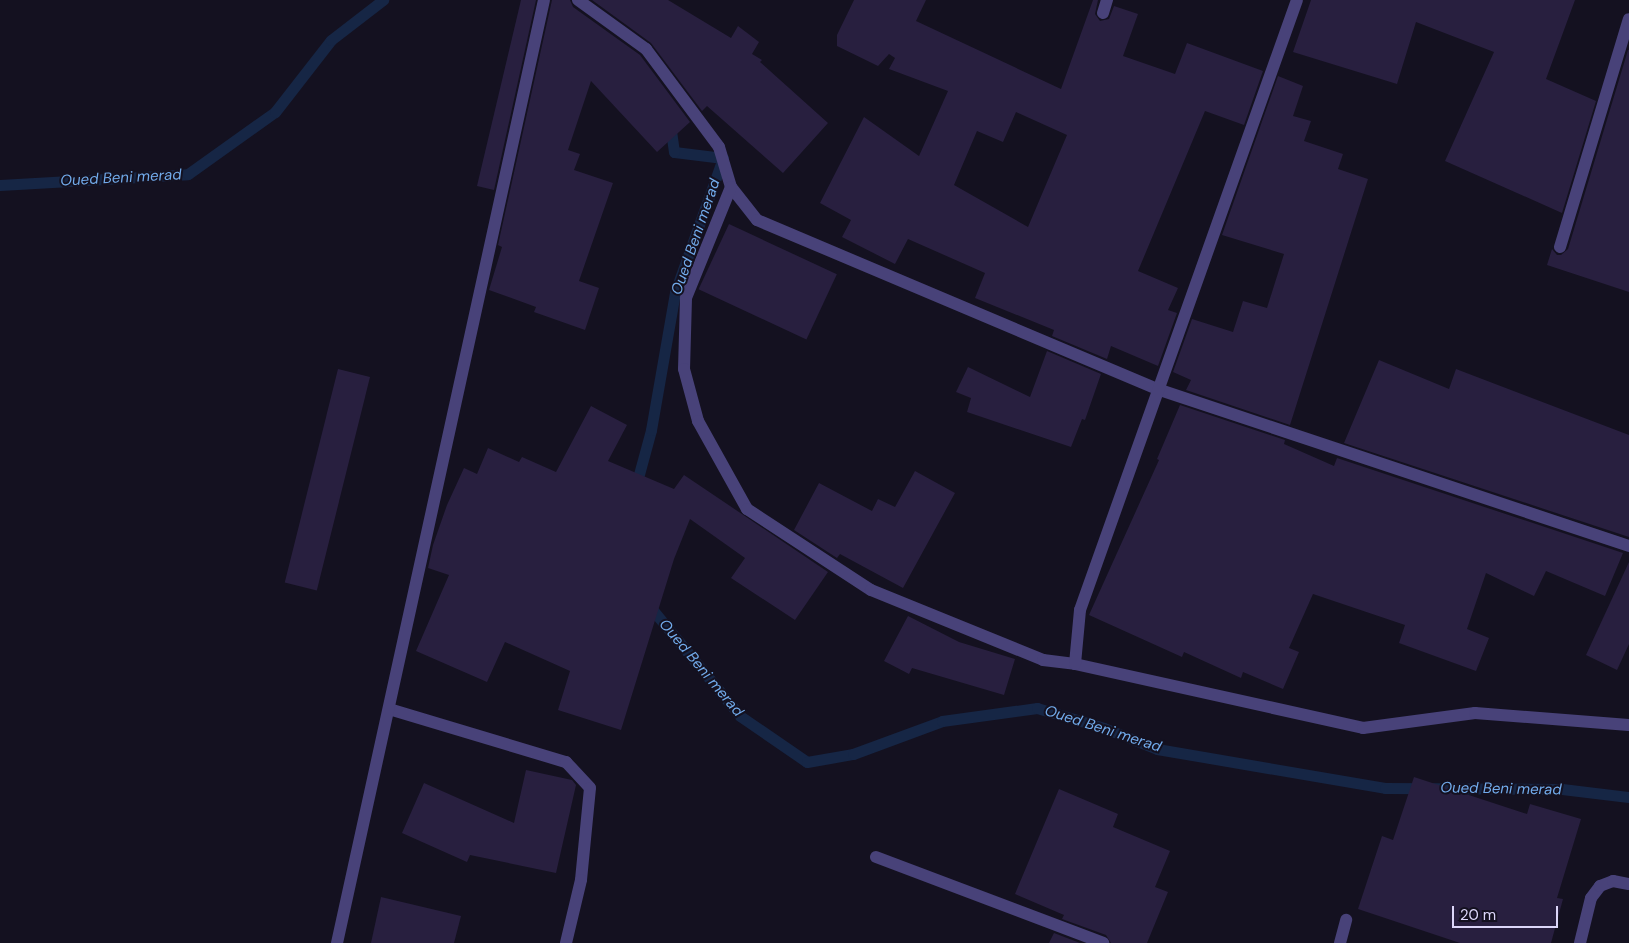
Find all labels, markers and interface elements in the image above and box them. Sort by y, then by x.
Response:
water label: Oued Beni merad [60,166,182,190]
water label: Oued Beni merad [668,177,724,297]
water label: Oued Beni merad [655,616,747,720]
water label: Oued Beni merad [1042,702,1164,756]
water label: Oued Beni merad [1440,779,1562,799]
scale bar [1454,896,1560,928]
text: 20 m [1460,905,1496,925]

